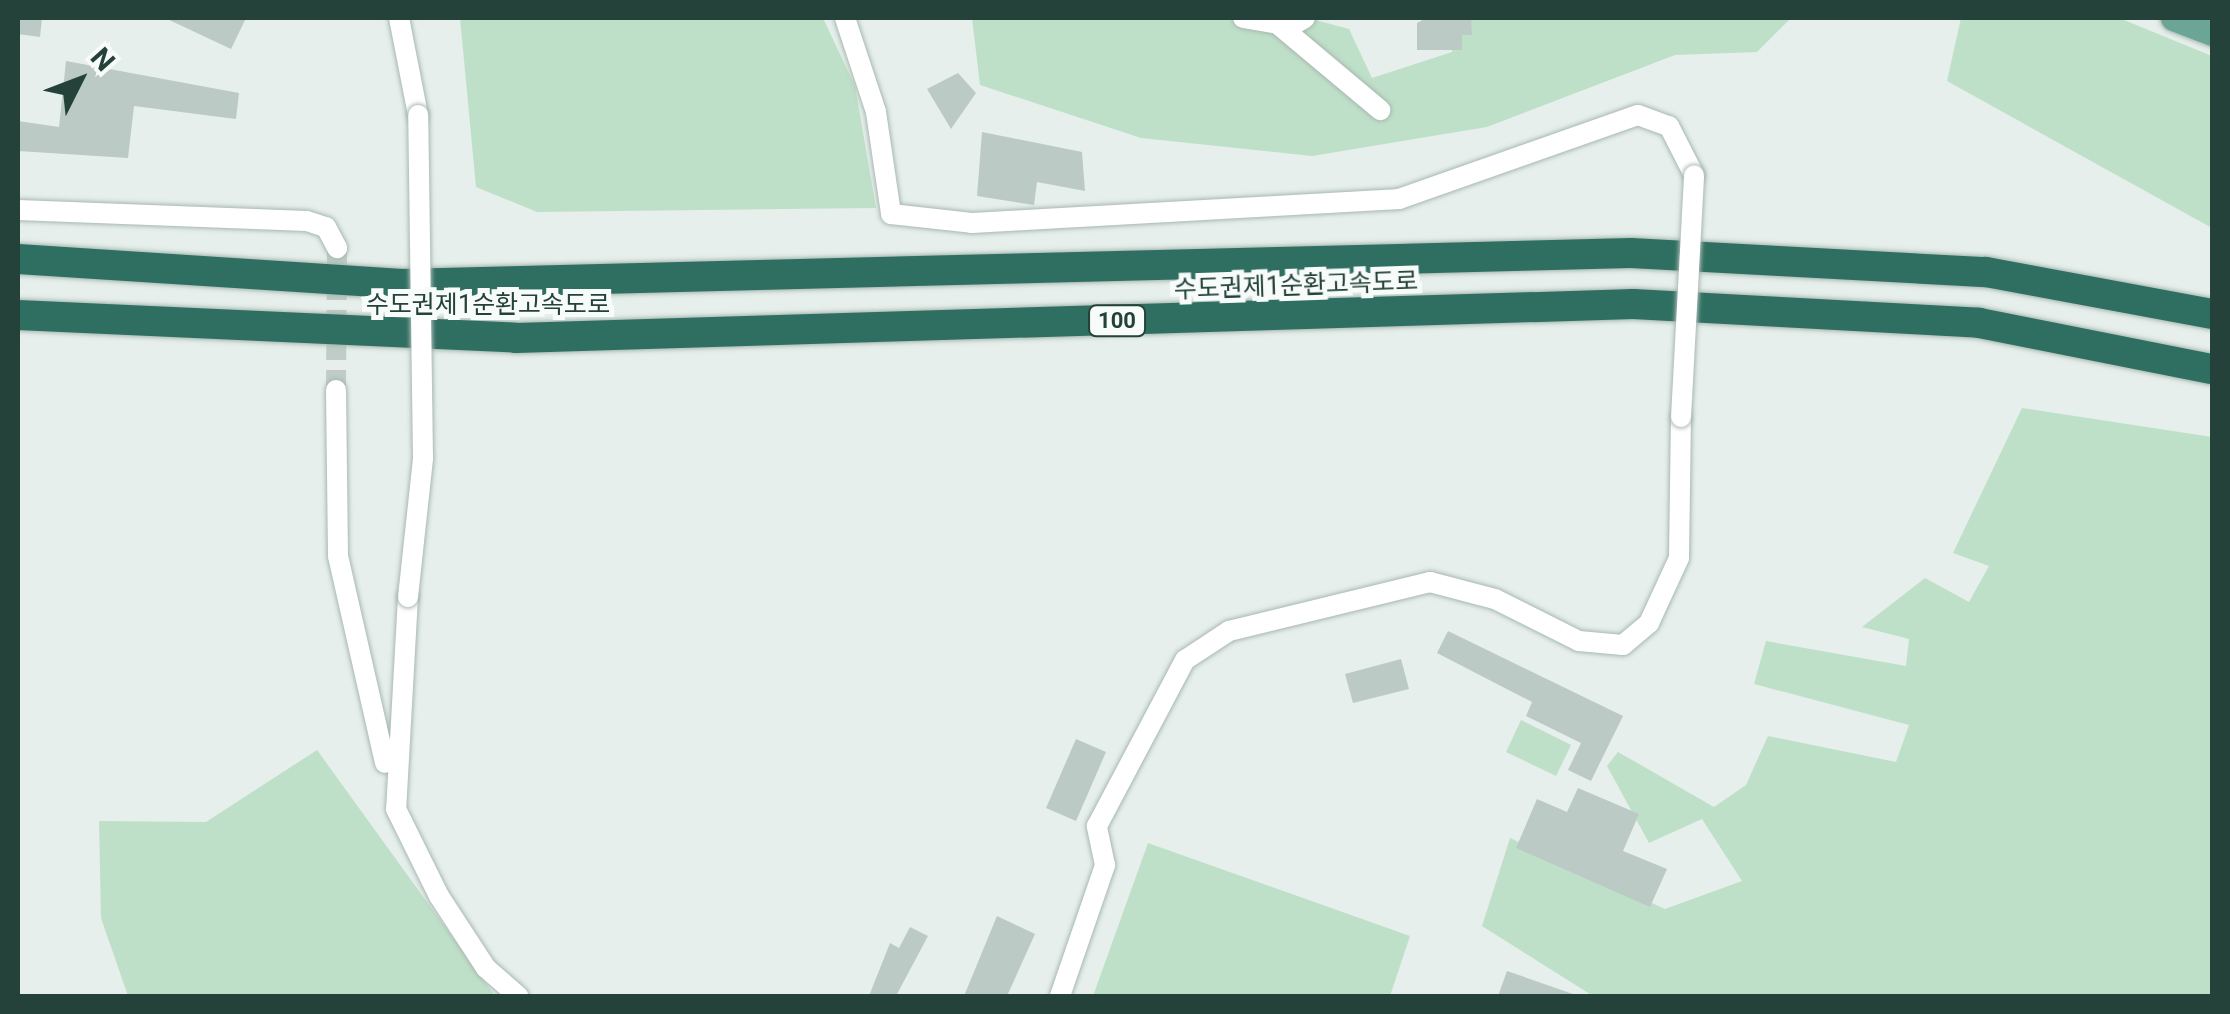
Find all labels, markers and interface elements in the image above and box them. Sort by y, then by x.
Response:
north arrow [30,30,130,130]
text: N [84,41,122,78]
street label: 수도권제1순환고속도로 [1174,267,1418,305]
street label: 수도권제1순환고속도로 [366,290,610,320]
road number: 100 [1087,304,1147,338]

